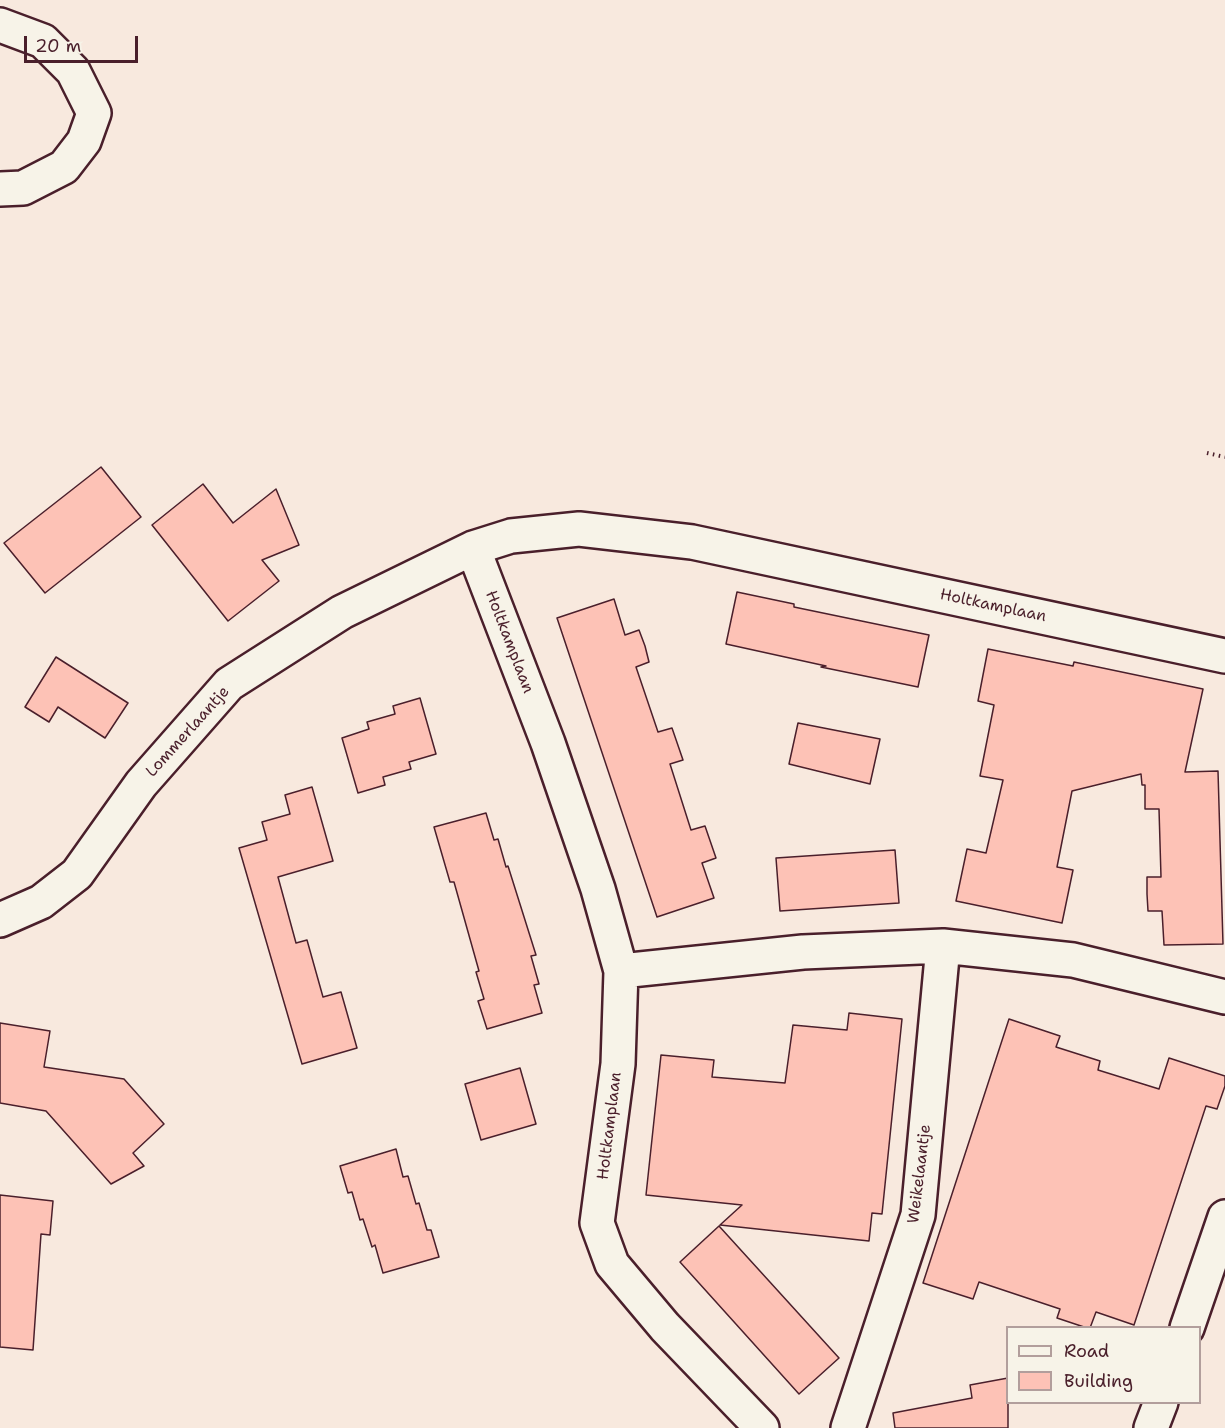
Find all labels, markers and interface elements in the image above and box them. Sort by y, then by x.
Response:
scale bar [27,24,141,62]
text: 20 m [35,34,81,58]
street label: Holtkamplaan [938,585,1048,627]
street label: Holtkamplaan [481,588,537,696]
street label: Lommerlaantje [142,683,234,781]
street label: Holtkamplaan [594,1071,626,1181]
street label: Weikelaantje [904,1123,936,1225]
legend [1006,1326,1201,1404]
text: Road [1064,1339,1109,1363]
text: Building [1064,1369,1133,1393]

